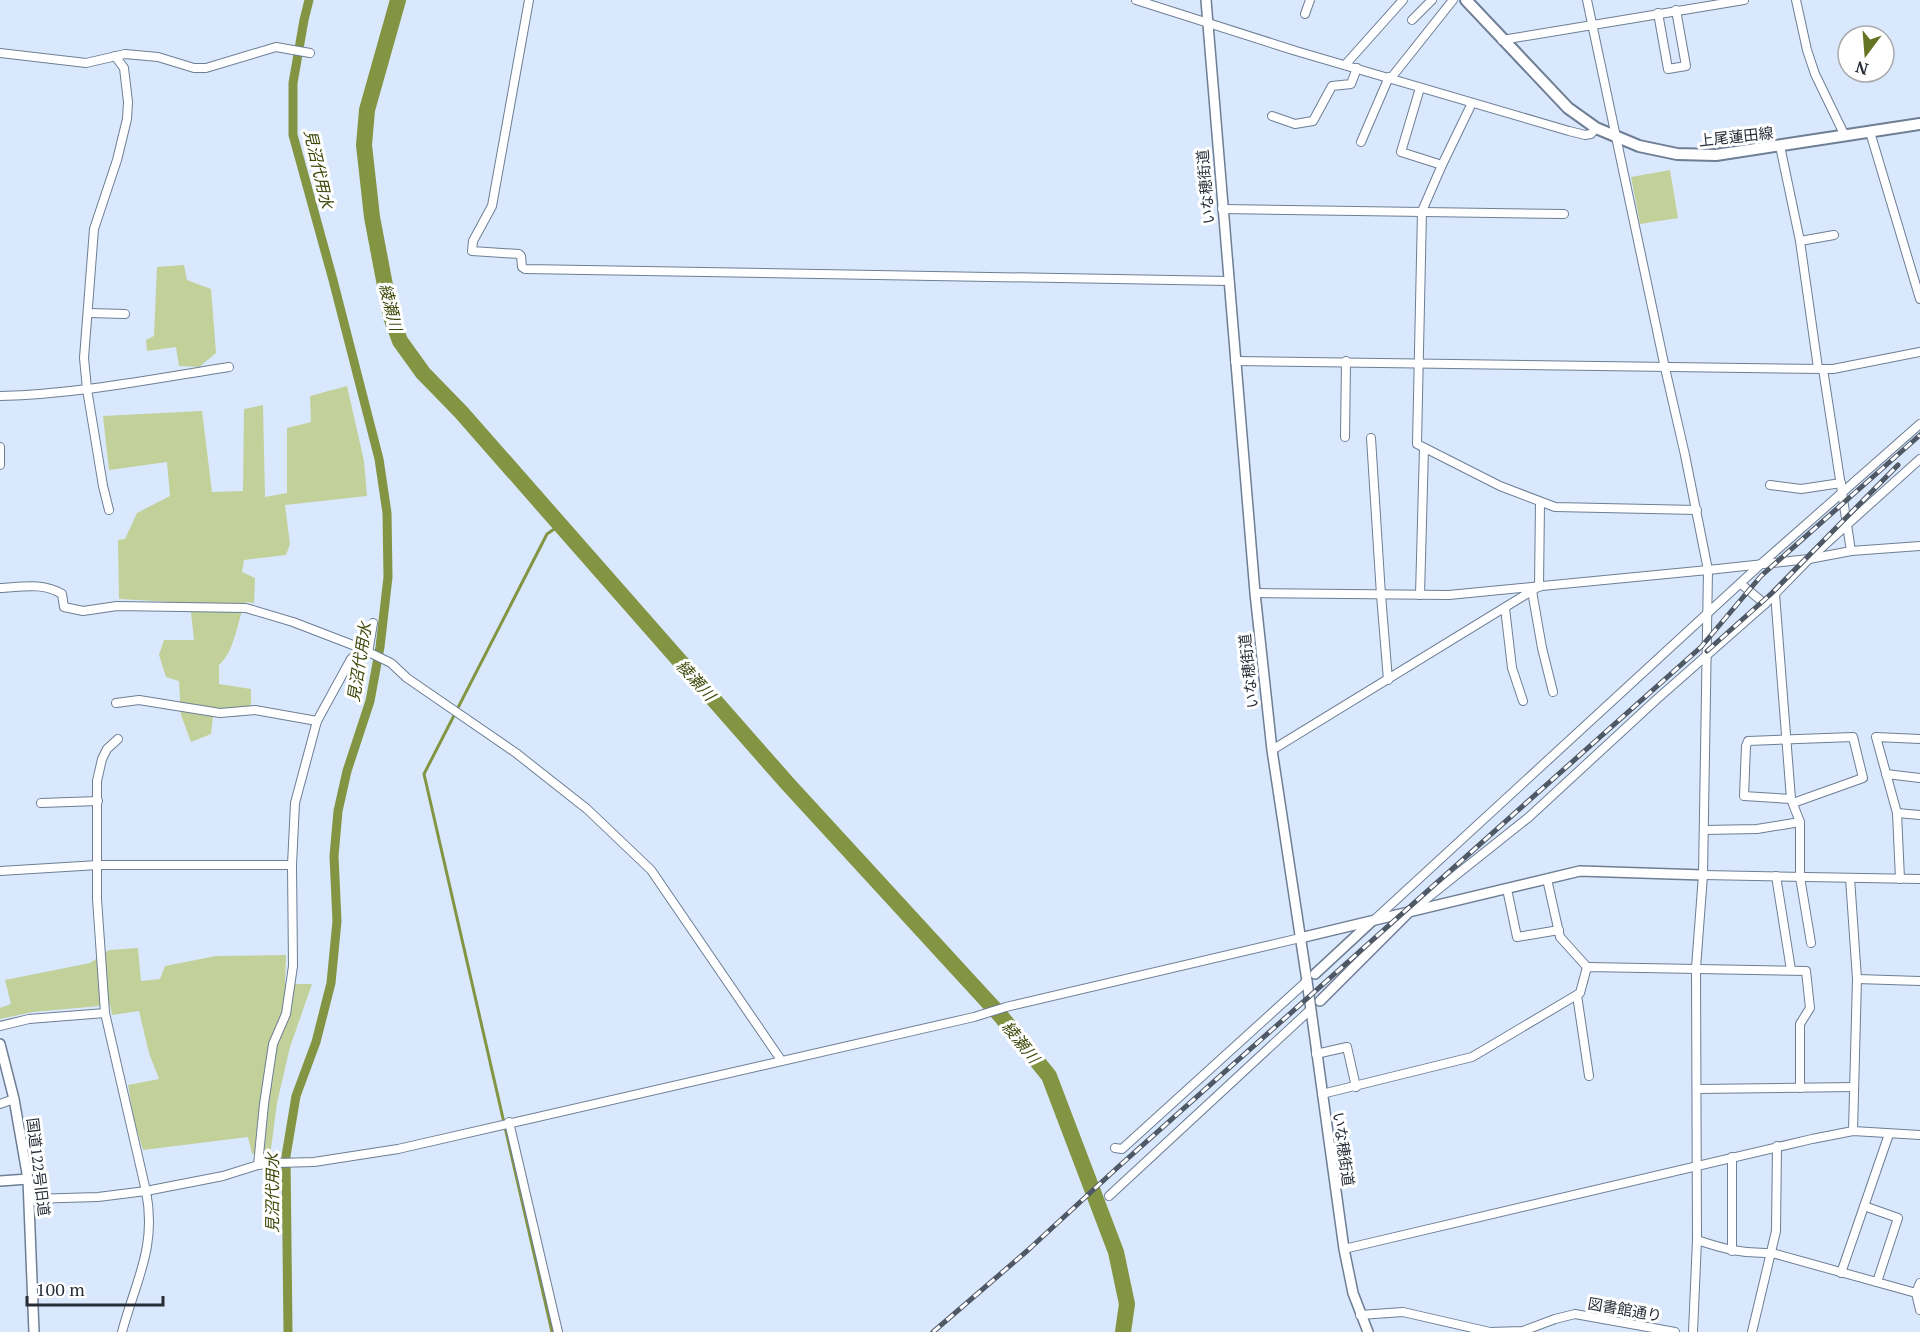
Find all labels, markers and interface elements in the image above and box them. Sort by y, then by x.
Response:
north arrow [1836,24,1896,84]
text: N [1853,56,1871,81]
street label: 上尾蓮田線 [1698,122,1774,150]
water label: 見沼代用水 [299,128,339,212]
street label: いな穂街道 [1192,149,1218,225]
water label: 綾瀬川 [375,281,408,335]
water label: 見沼代用水 [342,619,376,703]
street label: いな穂街道 [1234,633,1262,709]
water label: 綾瀬川 [672,655,722,707]
water label: 綾瀬川 [997,1016,1046,1069]
street label: いな穂街道 [1329,1110,1359,1188]
street label: 国道122号旧道 [23,1117,55,1217]
water label: 見沼代用水 [261,1151,283,1233]
scale bar [27,1269,164,1307]
text: 100 m [36,1277,85,1301]
street label: 図書館通り [1586,1293,1664,1325]

